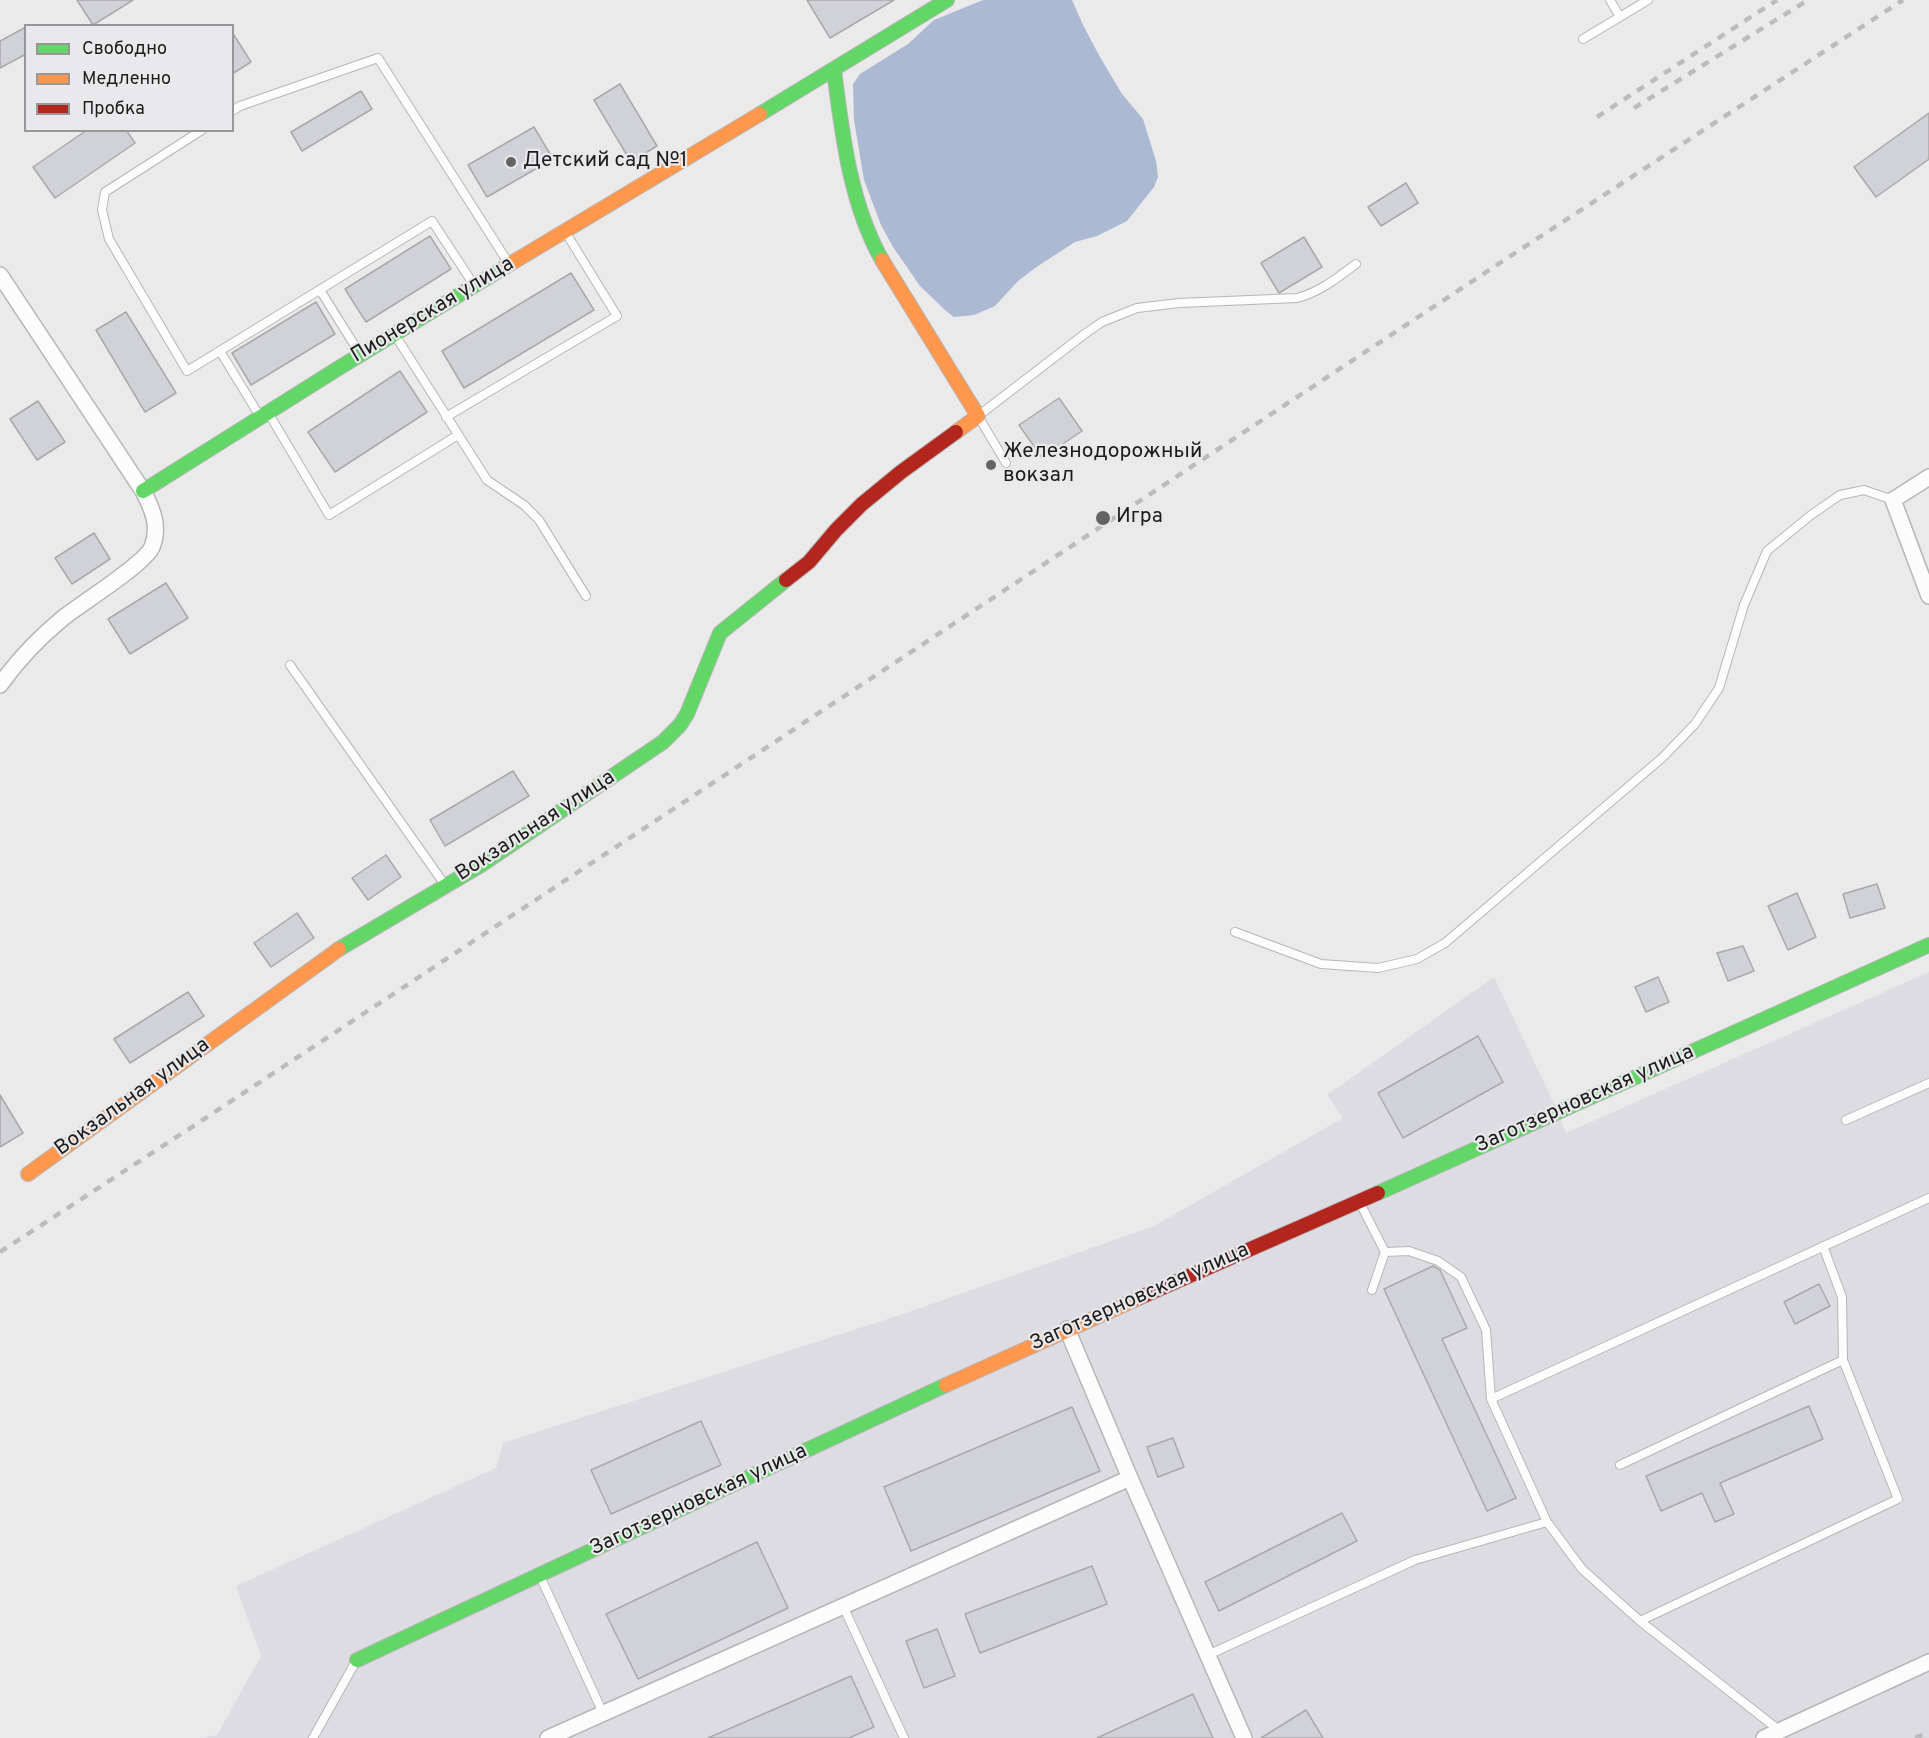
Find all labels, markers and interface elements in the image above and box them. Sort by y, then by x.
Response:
legend [24,24,234,132]
text: Свободно [82,38,167,61]
text: Медленно [82,68,171,91]
text: Пробка [82,98,145,121]
place label: Детский сад №1 [523,149,687,175]
marker: Детский сад №1 [504,155,518,169]
street label: Пионерская улица [347,252,519,370]
place label: Железнодорожный вокзал [1003,440,1202,490]
marker: Железнодорожный вокзал [984,458,998,472]
place label: Игра [1116,505,1163,531]
marker: Игра [1094,509,1112,527]
street label: Вокзальная улица [452,766,620,888]
street label: Вокзальная улица [51,1033,215,1163]
street label: Заготзерновская улица [1472,1040,1698,1160]
street label: Заготзерновская улица [1027,1238,1253,1358]
street label: Заготзерновская улица [586,1440,812,1562]

